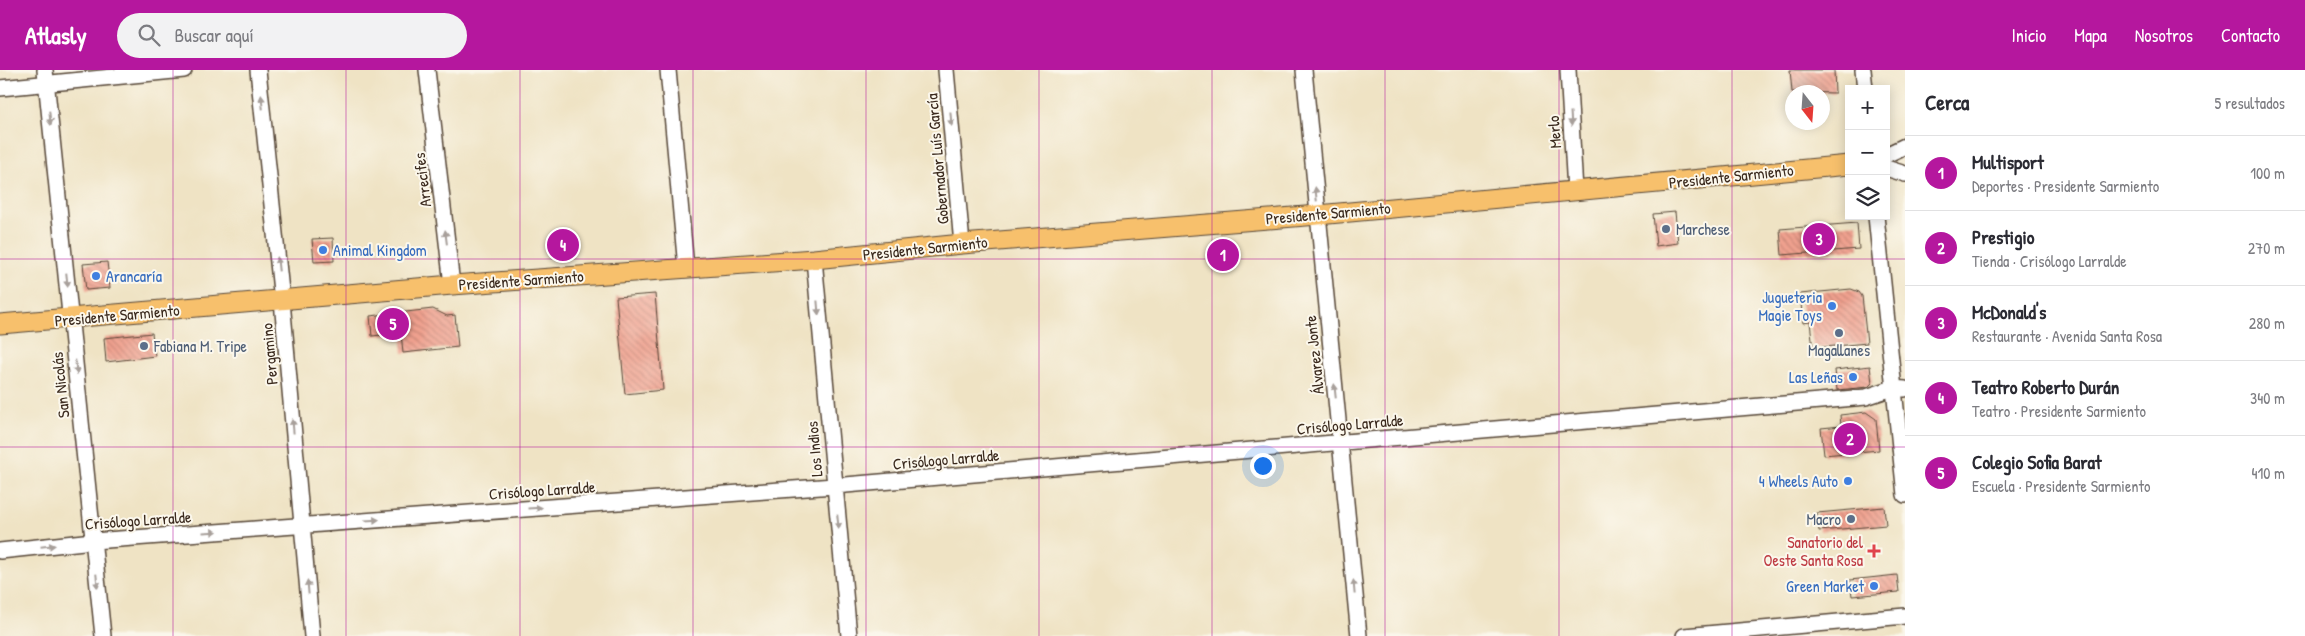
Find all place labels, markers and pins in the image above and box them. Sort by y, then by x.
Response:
place label: Marchese [1676,218,1730,240]
pin: 3 [1803,220,1835,258]
marker: Marchese [1660,223,1672,235]
pin: 4 [547,226,579,264]
pin: 1 [1207,236,1239,274]
place label: Animal Kingdom [333,239,427,261]
marker: Animal Kingdom [317,244,329,256]
place label: Arancaría [106,265,162,287]
marker: Arancaría [90,270,102,282]
place label: Jugueteria Magie Toys [1759,286,1822,326]
marker: Jugueteria Magie Toys [1826,300,1838,312]
pin: 5 [377,305,409,343]
marker: Magallanes [1833,327,1845,339]
place label: Fabiana M. Tripe [153,335,248,357]
place label: Magallanes [1808,339,1870,361]
marker: Fabiana M. Tripe [138,340,150,352]
place label: Las Leñas [1789,366,1843,388]
marker: Las Leñas [1847,371,1859,383]
pin: 2 [1834,420,1866,458]
place label: 4 Wheels Auto [1759,470,1839,492]
marker: 4 Wheels Auto [1842,475,1854,487]
place label: Macro [1806,508,1842,530]
marker: Macro [1845,513,1857,525]
place label: Sanatorio del Oeste Santa Rosa [1764,531,1864,571]
marker: Sanatorio del Oeste Santa Rosa [1867,544,1881,558]
place label: Green Market [1786,575,1864,597]
marker: Green Market [1868,580,1880,592]

